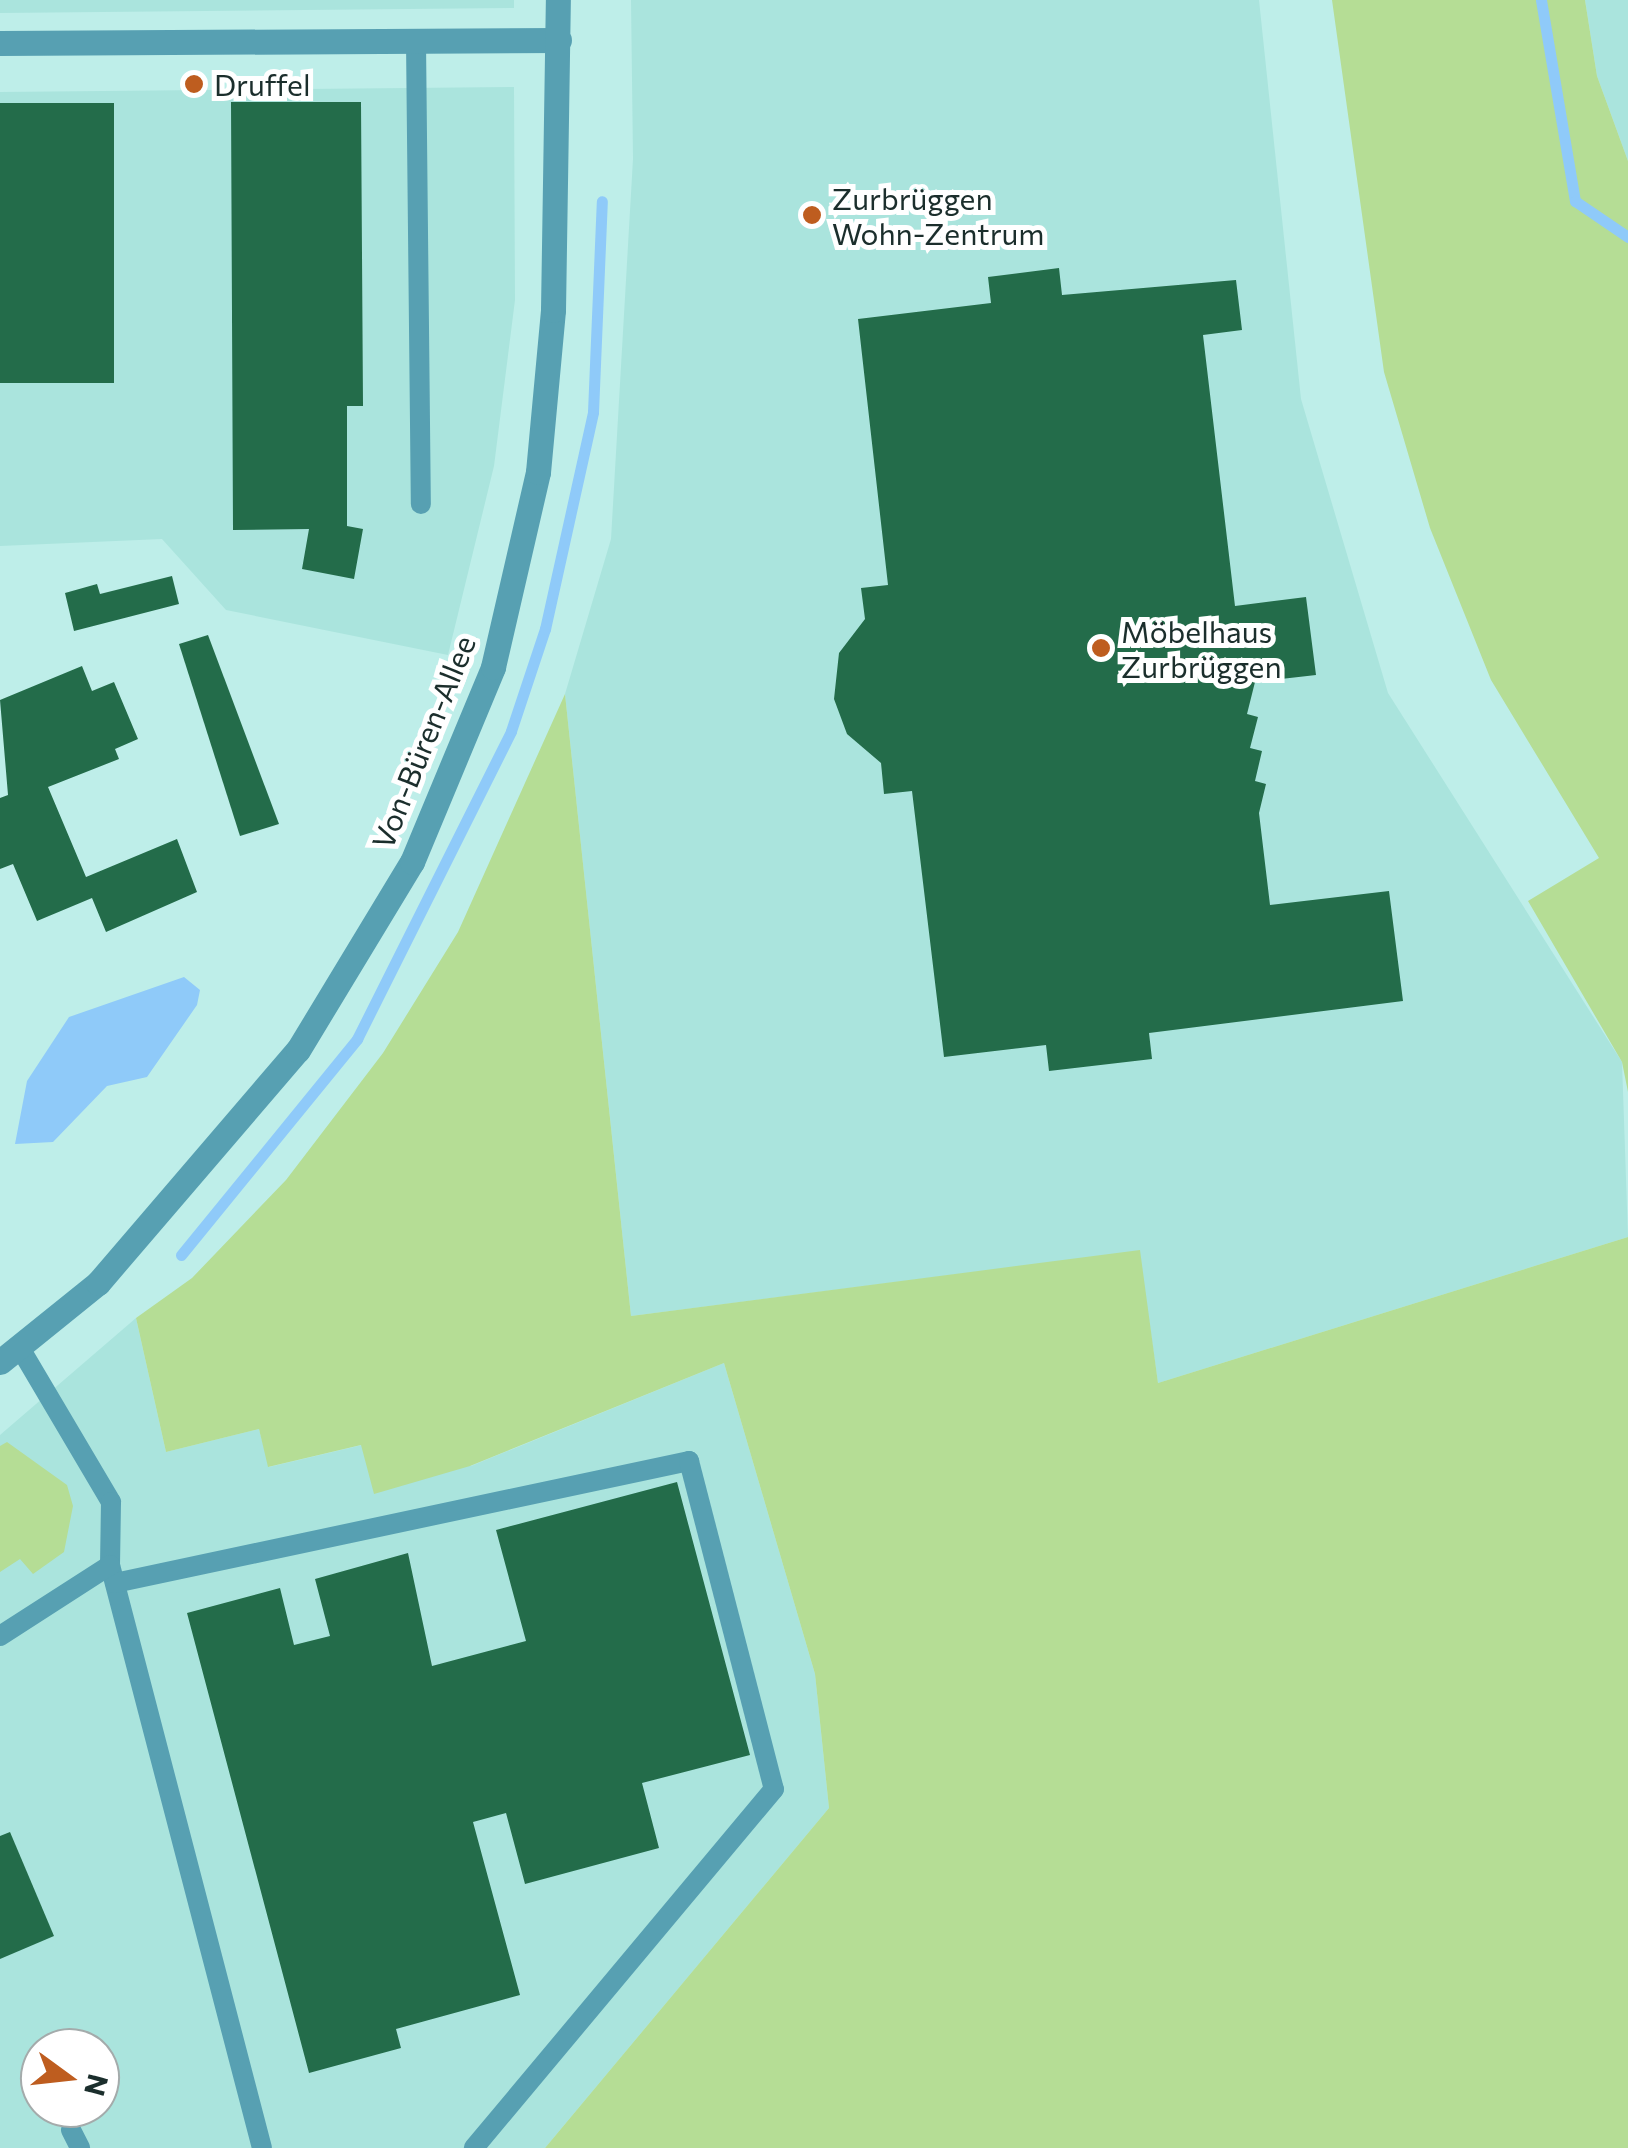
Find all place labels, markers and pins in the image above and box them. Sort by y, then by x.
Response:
place label: Druffel [214,66,311,102]
marker: Druffel [183,73,205,95]
place label: Zurbrüggen Wohn-Zentrum [832,180,1045,250]
marker: Zurbrüggen Wohn-Zentrum [801,204,823,226]
place label: Möbelhaus Zurbrüggen [1121,613,1282,684]
marker: Möbelhaus Zurbrüggen [1090,637,1112,659]

